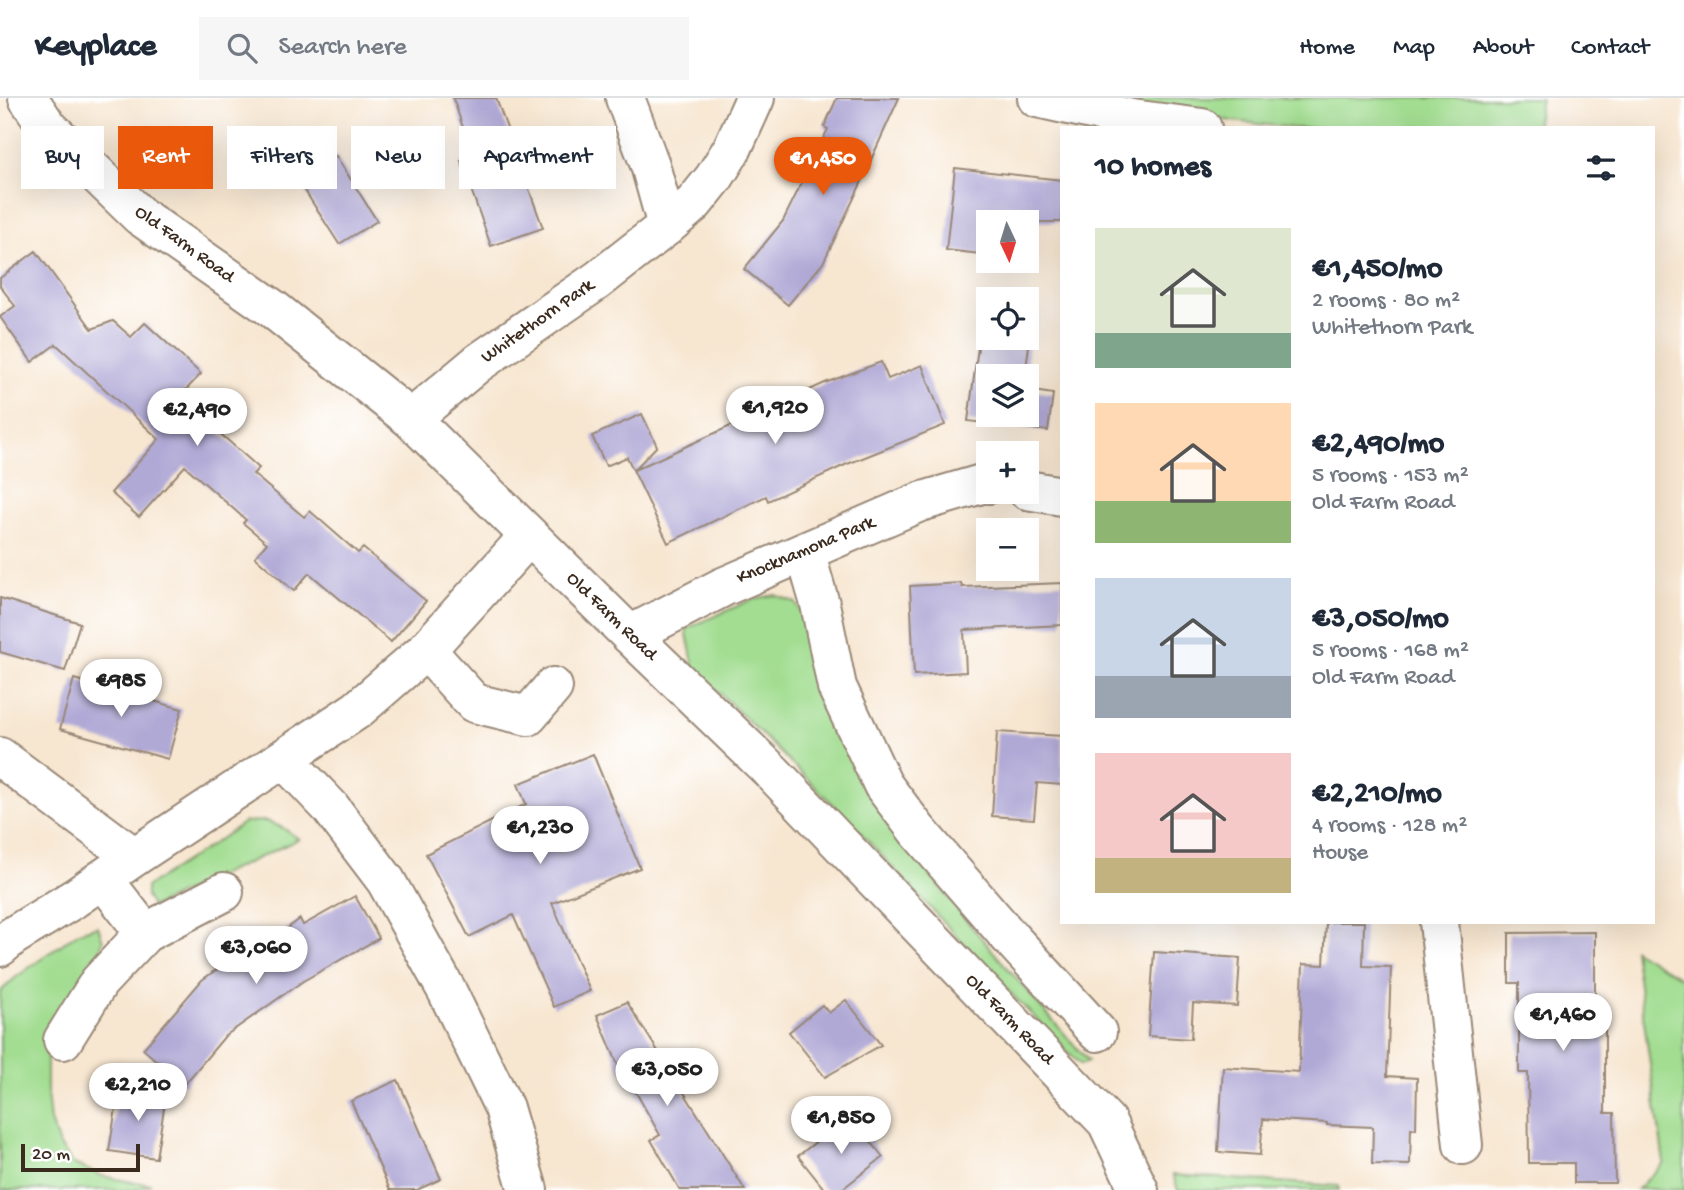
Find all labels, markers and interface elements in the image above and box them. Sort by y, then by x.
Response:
search box [199,17,689,80]
text: Keyplace [35,29,157,67]
icon: search [223,29,261,67]
text: Search here [279,33,407,64]
text: Home [1299,34,1355,63]
text: Map [1393,34,1435,63]
text: About [1473,34,1533,63]
text: Contact [1571,34,1649,63]
chip: Buy [21,126,104,189]
chip: Rent [118,126,213,189]
chip: Filters [227,126,337,189]
chip: New [351,126,445,189]
chip: Apartment [459,126,616,189]
pin: €1,450 [766,138,880,197]
text: €1,450 [790,146,856,173]
icon: filters [1582,149,1620,187]
text: 10 homes [1095,151,1211,186]
street label: Old Farm Road [130,201,240,290]
north arrow [976,210,1040,273]
map controls [976,210,1039,581]
text: €1,450/mo [1312,253,1442,288]
icon: home [1151,256,1235,340]
street label: Whitethorn Park [477,274,600,369]
button: locate [976,287,1039,350]
text: 2 rooms · 80 m² [1312,288,1460,315]
text: Whitethorn Park [1312,315,1472,342]
button: layers [976,364,1039,427]
pin: €1,920 [718,386,832,446]
pin: €2,490 [140,388,254,448]
text: €1,920 [742,395,808,422]
text: €2,490 [163,397,231,424]
text: €2,490/mo [1312,428,1444,463]
icon: home [1151,431,1235,515]
button: + [976,441,1039,504]
text: 5 rooms · 153 m² [1312,463,1469,490]
text: Old Farm Road [1312,490,1455,517]
street label: Knocknamona Park [734,511,880,590]
button: − [976,518,1039,581]
street label: Old Farm Road [561,568,663,667]
text: €3,050/mo [1312,603,1449,638]
icon: home [1151,606,1235,690]
text: 5 rooms · 168 m² [1312,638,1469,665]
pin: €985 [80,660,162,719]
text: Old Farm Road [1312,665,1455,692]
text: €985 [96,668,146,695]
text: €2,210/mo [1312,778,1442,813]
icon: home [1151,781,1235,865]
pin: €1,230 [483,806,597,866]
text: 4 rooms · 128 m² [1312,813,1467,840]
text: €1,230 [507,815,573,842]
text: House [1312,840,1368,867]
pin: €3,060 [199,926,313,986]
text: €3,060 [221,935,291,962]
street label: Old Farm Road [960,970,1059,1072]
pin: €1,460 [1506,993,1620,1053]
text: €1,460 [1530,1002,1596,1029]
pin: €3,050 [610,1048,724,1108]
text: €3,050 [631,1057,703,1084]
pin: €2,210 [81,1063,195,1123]
text: €2,210 [105,1072,171,1099]
pin: €1,850 [784,1096,898,1156]
text: €1,850 [807,1105,875,1132]
scale bar [21,1141,140,1173]
text: 20 m [32,1144,70,1167]

